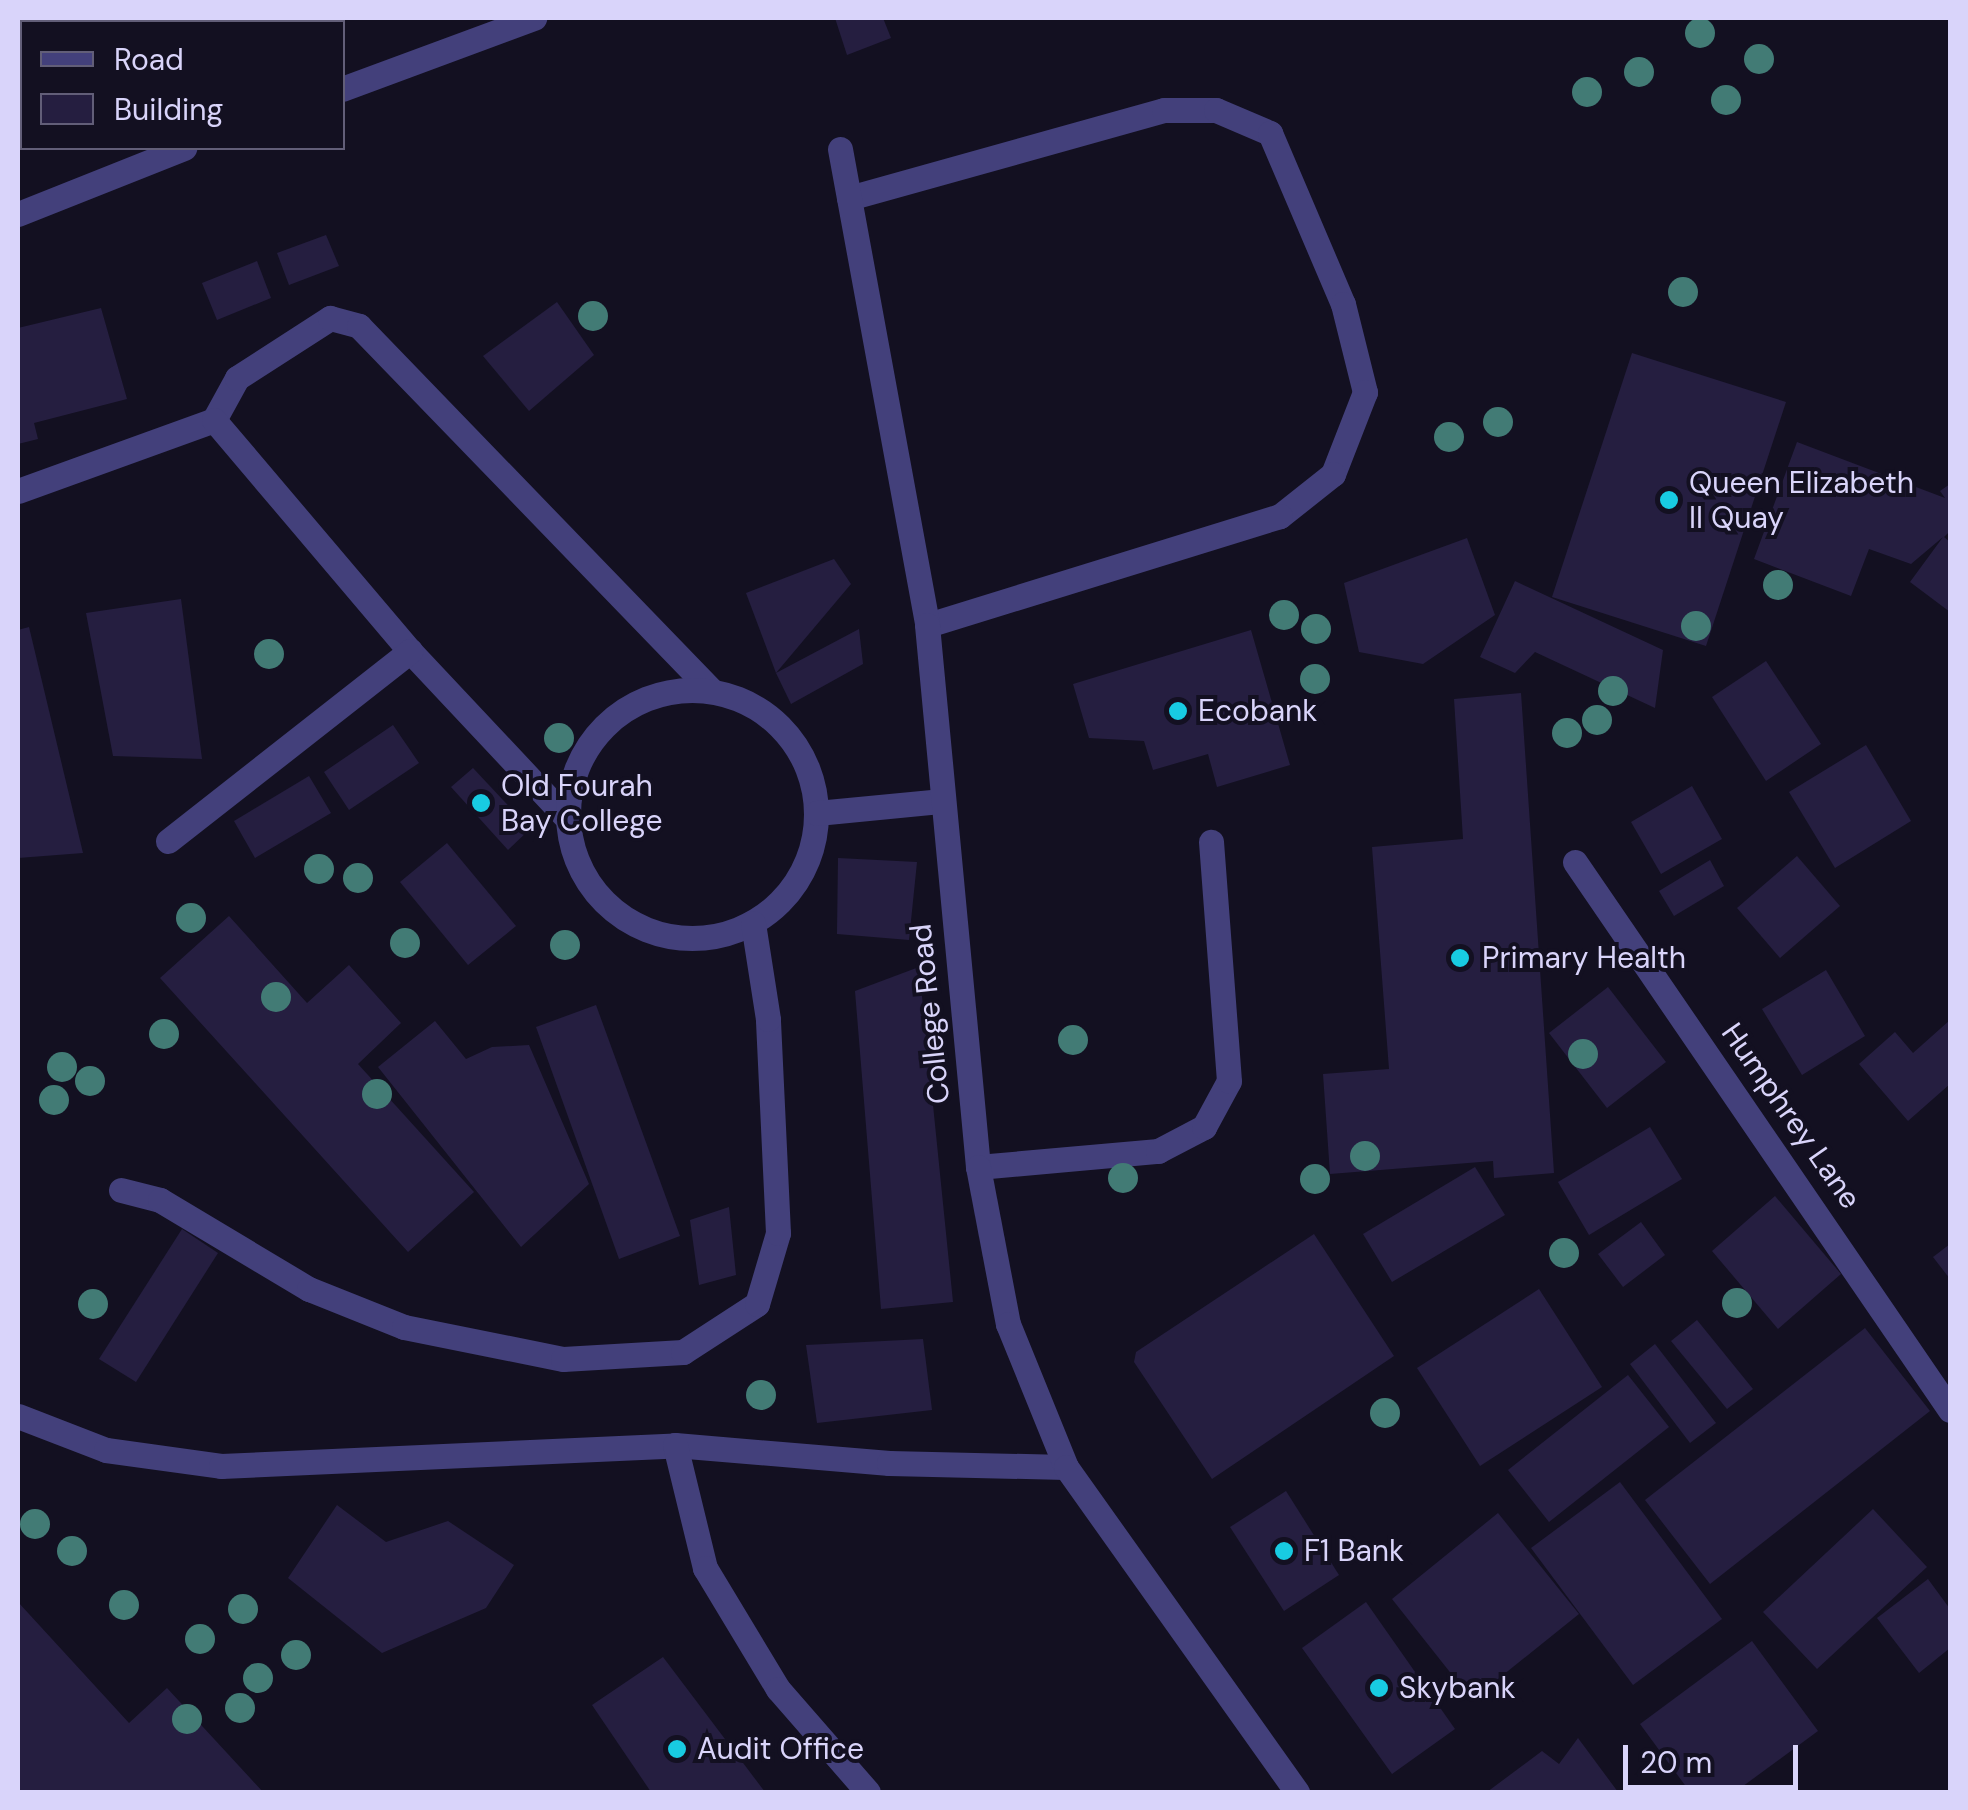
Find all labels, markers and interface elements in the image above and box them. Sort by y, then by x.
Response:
legend [20,20,345,150]
text: Road [114,40,184,79]
text: Building [114,90,223,129]
place label: Queen Elizabeth II Quay [1689,465,1914,536]
marker: Queen Elizabeth II Quay [1658,489,1680,511]
place label: Ecobank [1198,693,1317,729]
marker: Ecobank [1167,700,1189,722]
place label: Old Fourah Bay College [501,768,662,838]
marker: Old Fourah Bay College [470,792,492,814]
street label: College Road [903,922,957,1106]
place label: Primary Health [1482,940,1686,976]
marker: Primary Health [1447,945,1473,971]
street label: Humphrey Lane [1714,1016,1868,1216]
place label: F1 Bank [1304,1533,1404,1569]
marker: F1 Bank [1273,1540,1295,1562]
place label: Skybank [1399,1670,1516,1706]
marker: Skybank [1368,1677,1390,1699]
scale bar [1628,1725,1803,1787]
place label: Audit Office [697,1731,864,1767]
marker: Audit Office [666,1738,688,1760]
text: 20 m [1640,1743,1712,1782]

